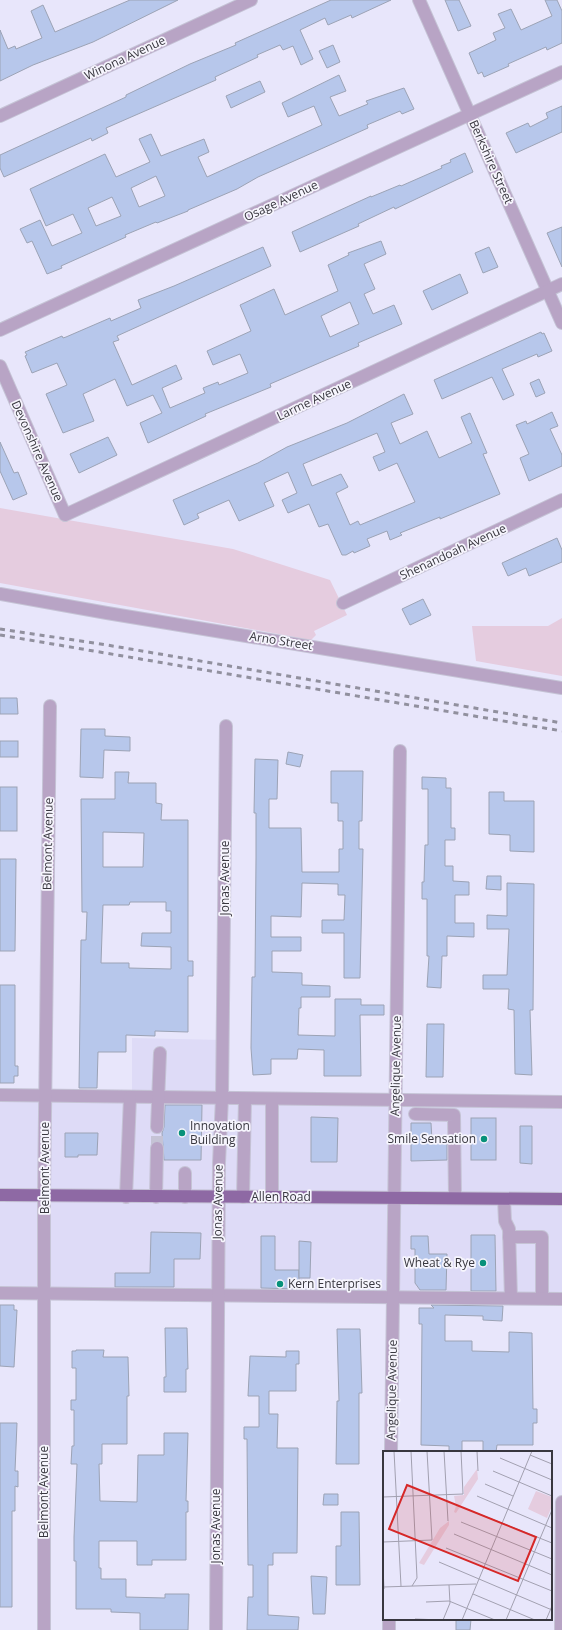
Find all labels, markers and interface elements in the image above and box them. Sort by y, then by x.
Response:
street label: Winona Avenue [81,31,168,84]
street label: Berkshire Street [465,117,518,206]
street label: Osage Avenue [241,176,321,225]
street label: Larme Avenue [274,375,354,424]
street label: Devonshire Avenue [8,398,67,504]
street label: Shenandoah Avenue [397,519,509,584]
street label: Arno Street [248,627,314,654]
street label: Belmont Avenue [38,797,57,890]
street label: Jonas Avenue [216,840,233,917]
street label: Angelique Avenue [386,1015,405,1116]
place label: Innovation Building [190,1117,250,1148]
street label: Belmont Avenue [36,1122,53,1214]
marker: Innovation Building [177,1128,187,1138]
place label: Smile Sensation [387,1130,476,1147]
marker: Smile Sensation [479,1134,489,1144]
street label: Jonas Avenue [208,1164,227,1241]
street label: Allen Road [251,1188,311,1205]
place label: Wheat & Rye [404,1254,475,1271]
marker: Wheat & Rye [478,1258,488,1268]
place label: Kern Enterprises [288,1275,381,1292]
marker: Kern Enterprises [275,1279,285,1289]
street label: Angelique Avenue [382,1339,401,1440]
street label: Belmont Avenue [35,1446,52,1538]
inset map [383,1451,552,1620]
street label: Jonas Avenue [207,1488,224,1565]

